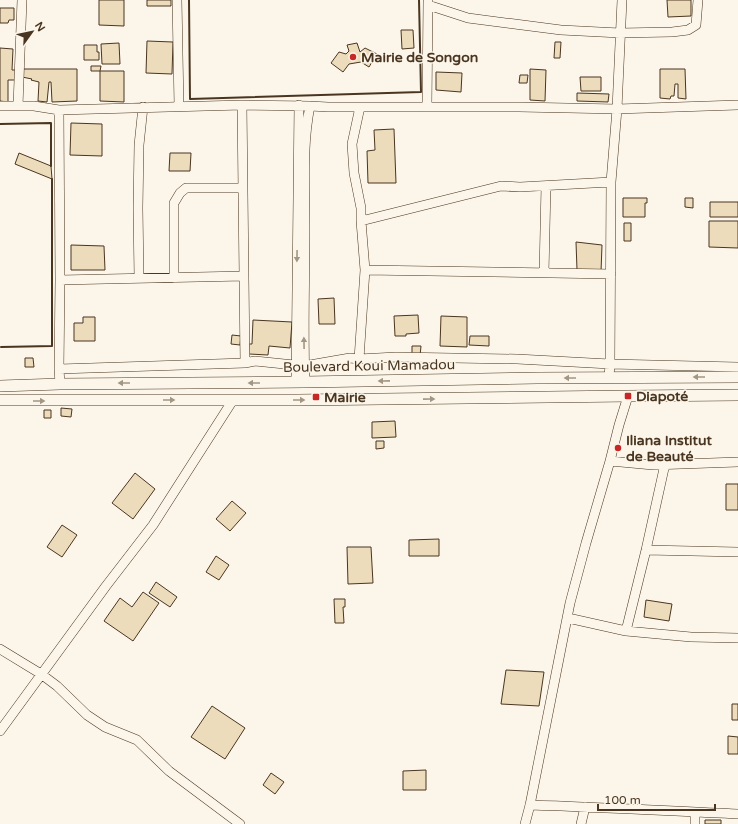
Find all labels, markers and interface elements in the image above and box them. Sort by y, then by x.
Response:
north arrow [12,12,52,52]
text: N [32,20,48,34]
place label: Mairie de Songon [361,49,478,66]
marker: Mairie de Songon [348,52,358,62]
one-way arrow [294,250,300,263]
one-way arrow [301,336,307,349]
street label: Boulevard Koui Mamadou [283,356,455,376]
one-way arrow [692,374,705,380]
one-way arrow [563,375,576,381]
one-way arrow [377,378,390,384]
one-way arrow [117,380,130,386]
one-way arrow [247,380,260,386]
place label: Diapoté [636,388,688,405]
place label: Mairie [324,389,366,406]
marker: Diapoté [623,391,633,401]
marker: Mairie [311,392,321,402]
one-way arrow [423,396,436,402]
one-way arrow [163,397,176,403]
one-way arrow [293,397,306,403]
one-way arrow [33,398,46,404]
place label: Iliana Institut de Beauté [626,432,712,465]
marker: Iliana Institut de Beauté [613,443,623,453]
scale bar [598,786,715,812]
text: 100 m [604,793,641,807]

